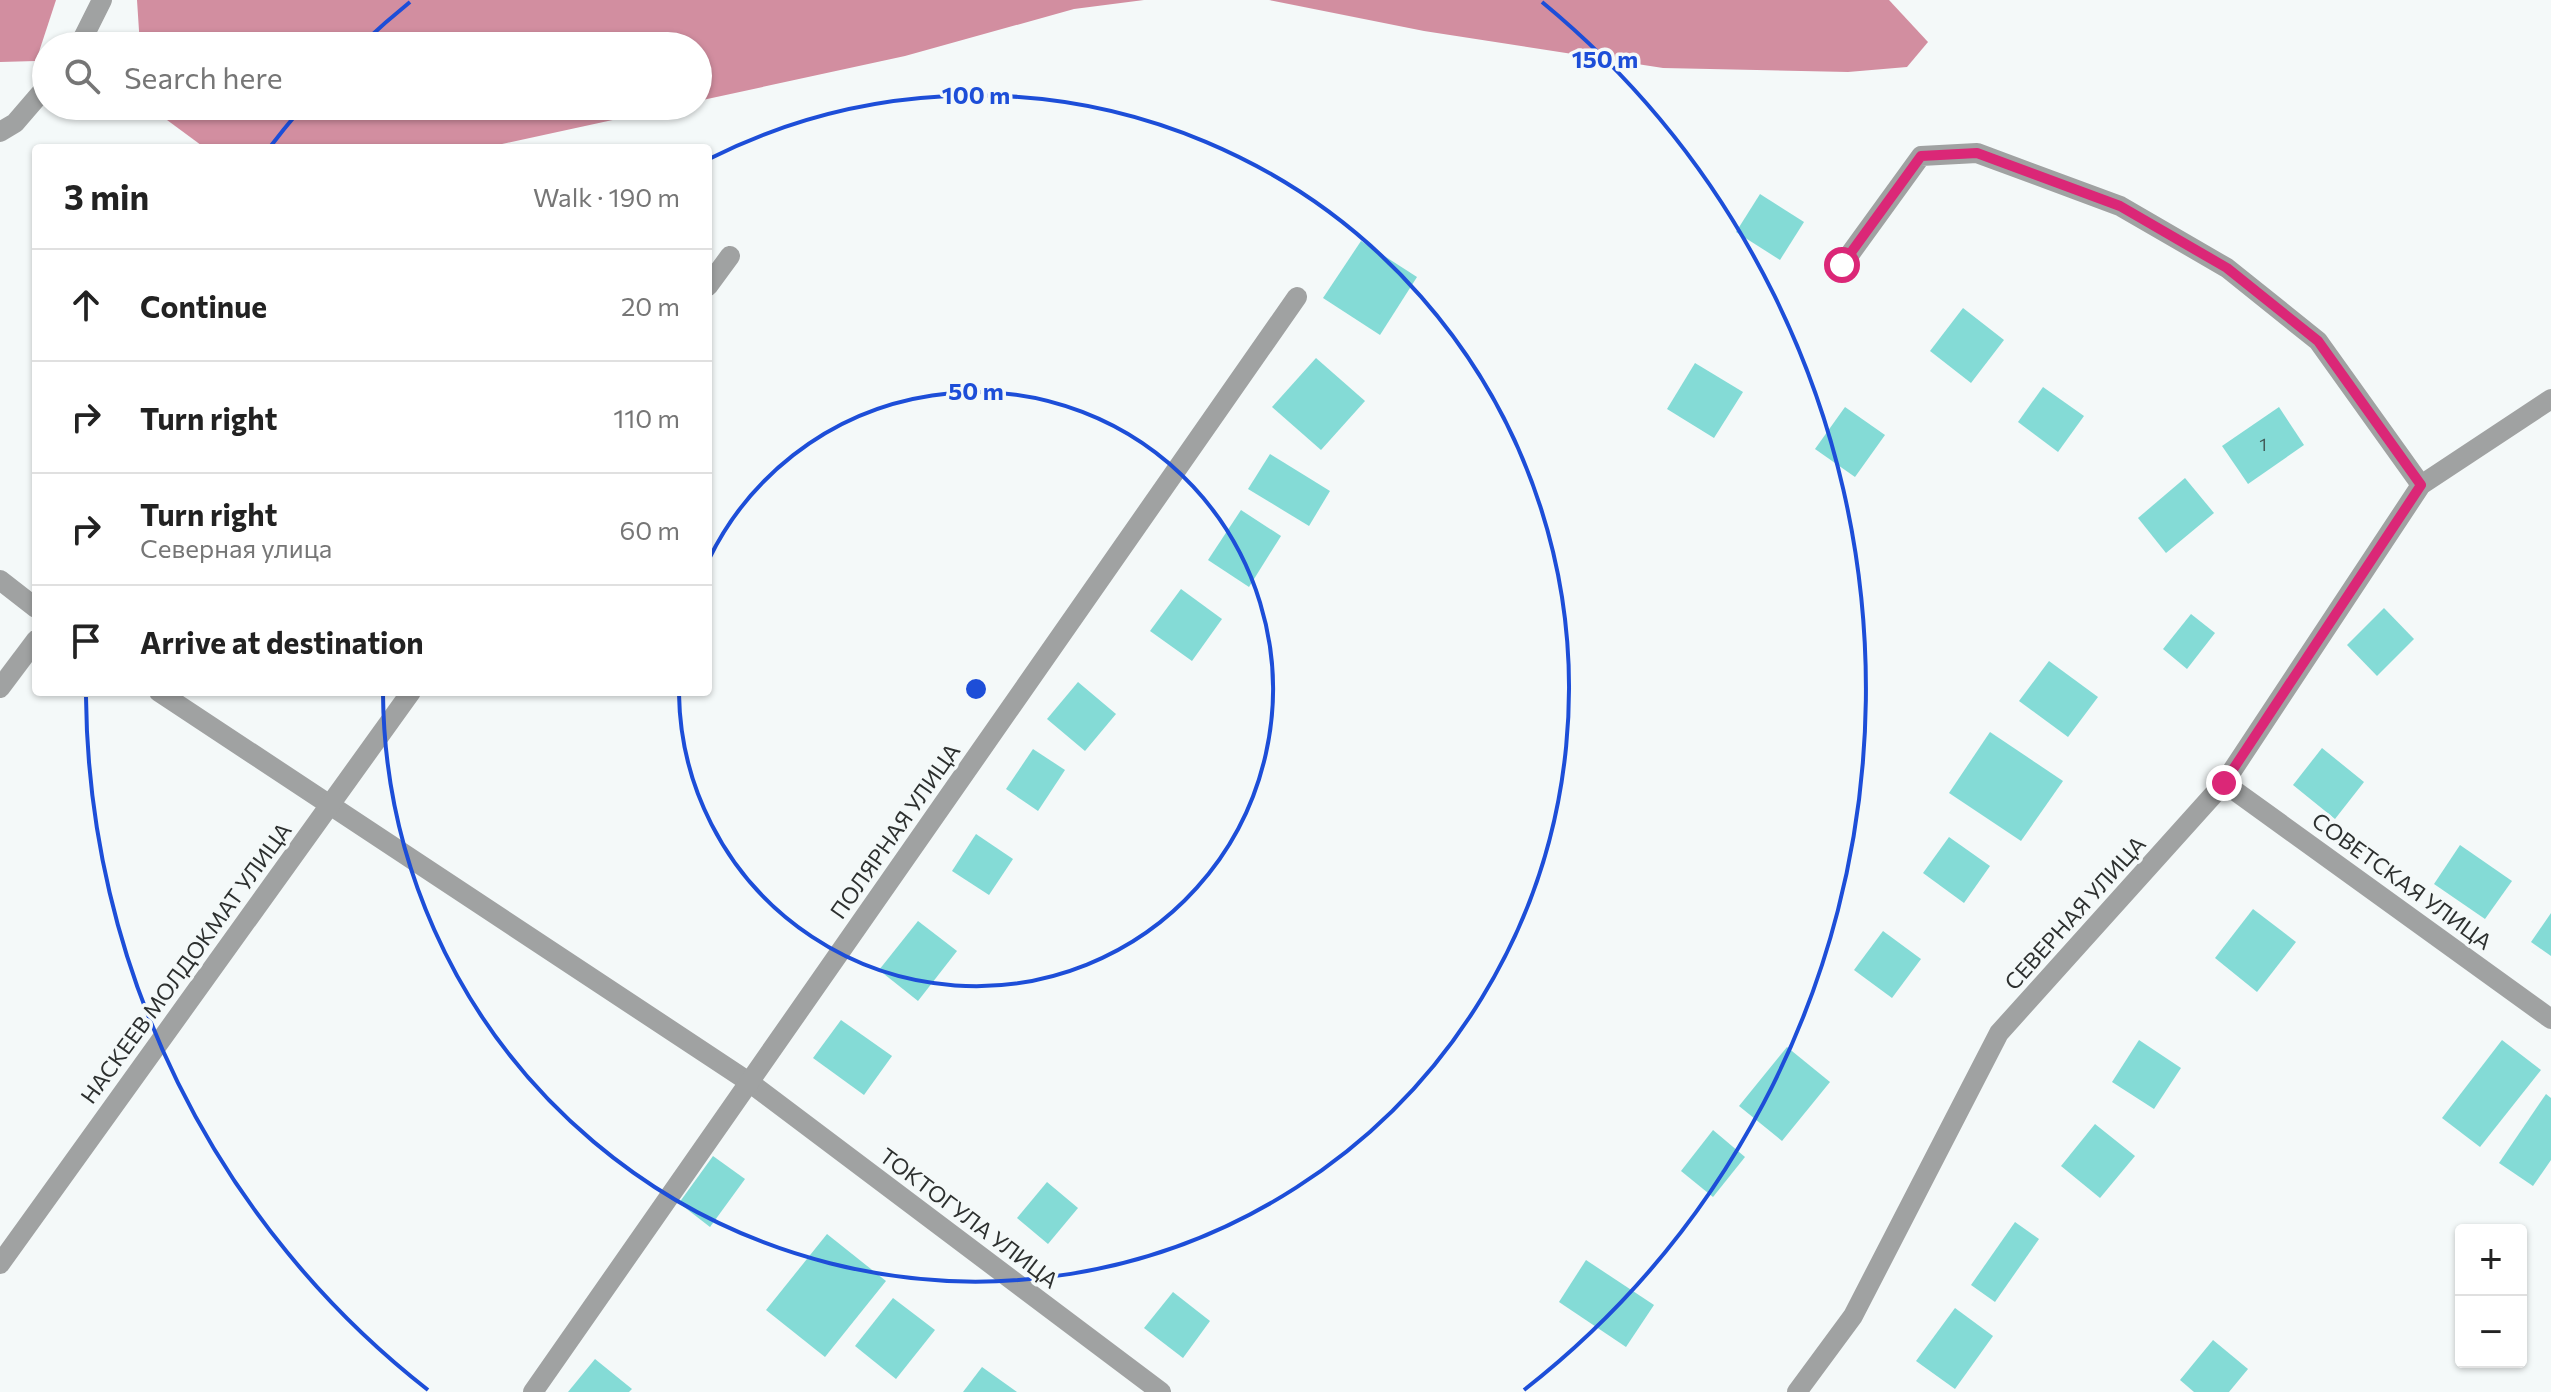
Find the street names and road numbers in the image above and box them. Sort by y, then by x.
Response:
street label: ПОЛЯРНАЯ УЛИЦА [824,738,965,924]
street label: СОВЕТСКАЯ УЛИЦА [2307,806,2497,955]
street label: НАСКЕЕВ МОЛДОКМАТ УЛИЦА [75,817,297,1108]
street label: СЕВЕРНАЯ УЛИЦА [1998,830,2151,995]
street label: ТОКТОГУЛА УЛИЦА [875,1142,1064,1294]

